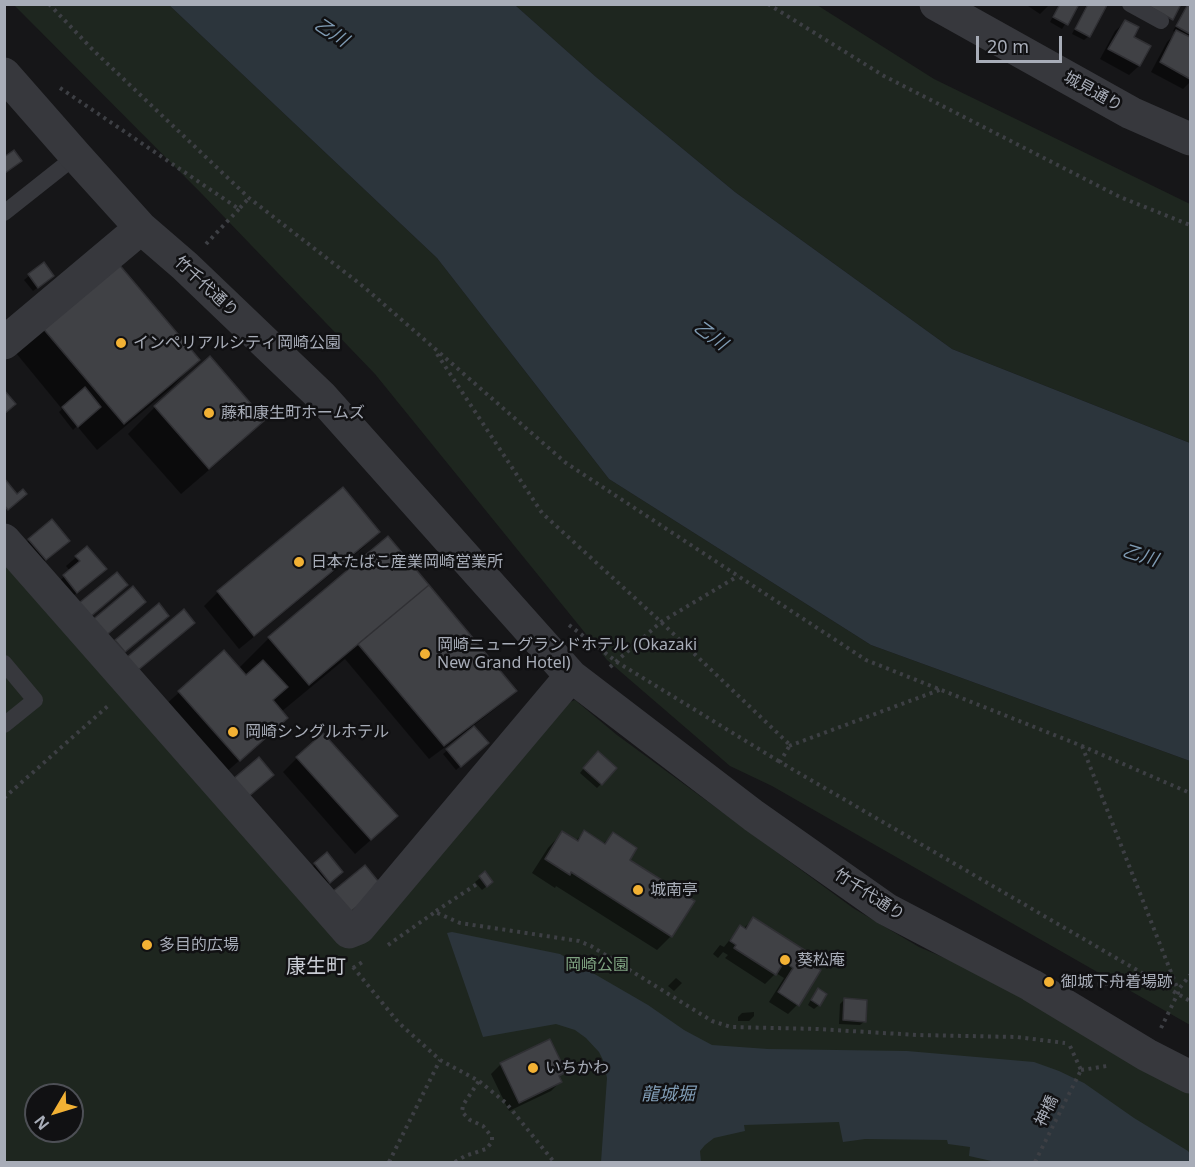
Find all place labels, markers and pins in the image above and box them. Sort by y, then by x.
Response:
place label: インペリアルシティ岡崎公園 [133,333,341,353]
marker: インペリアルシティ岡崎公園 [114,336,128,350]
place label: 藤和康生町ホームズ [221,403,365,423]
marker: 藤和康生町ホームズ [202,406,216,420]
place label: 日本たばこ産業岡崎営業所 [311,552,503,572]
marker: 日本たばこ産業岡崎営業所 [292,555,306,569]
place label: 岡崎ニューグランドホテル (Okazaki New Grand Hotel) [437,635,697,673]
marker: 岡崎ニューグランドホテル (Okazaki New Grand Hotel) [418,647,432,661]
place label: 岡崎シングルホテル [245,722,389,742]
marker: 岡崎シングルホテル [226,725,240,739]
place label: 城南亭 [650,880,698,900]
marker: 城南亭 [631,883,645,897]
place label: 多目的広場 [159,935,239,955]
marker: 多目的広場 [140,938,154,952]
place label: 葵松庵 [797,950,845,970]
marker: 葵松庵 [778,953,792,967]
place label: 御城下舟着場跡 [1061,972,1173,992]
marker: 御城下舟着場跡 [1042,975,1056,989]
place label: いちかわ [545,1058,609,1078]
marker: いちかわ [526,1061,540,1075]

